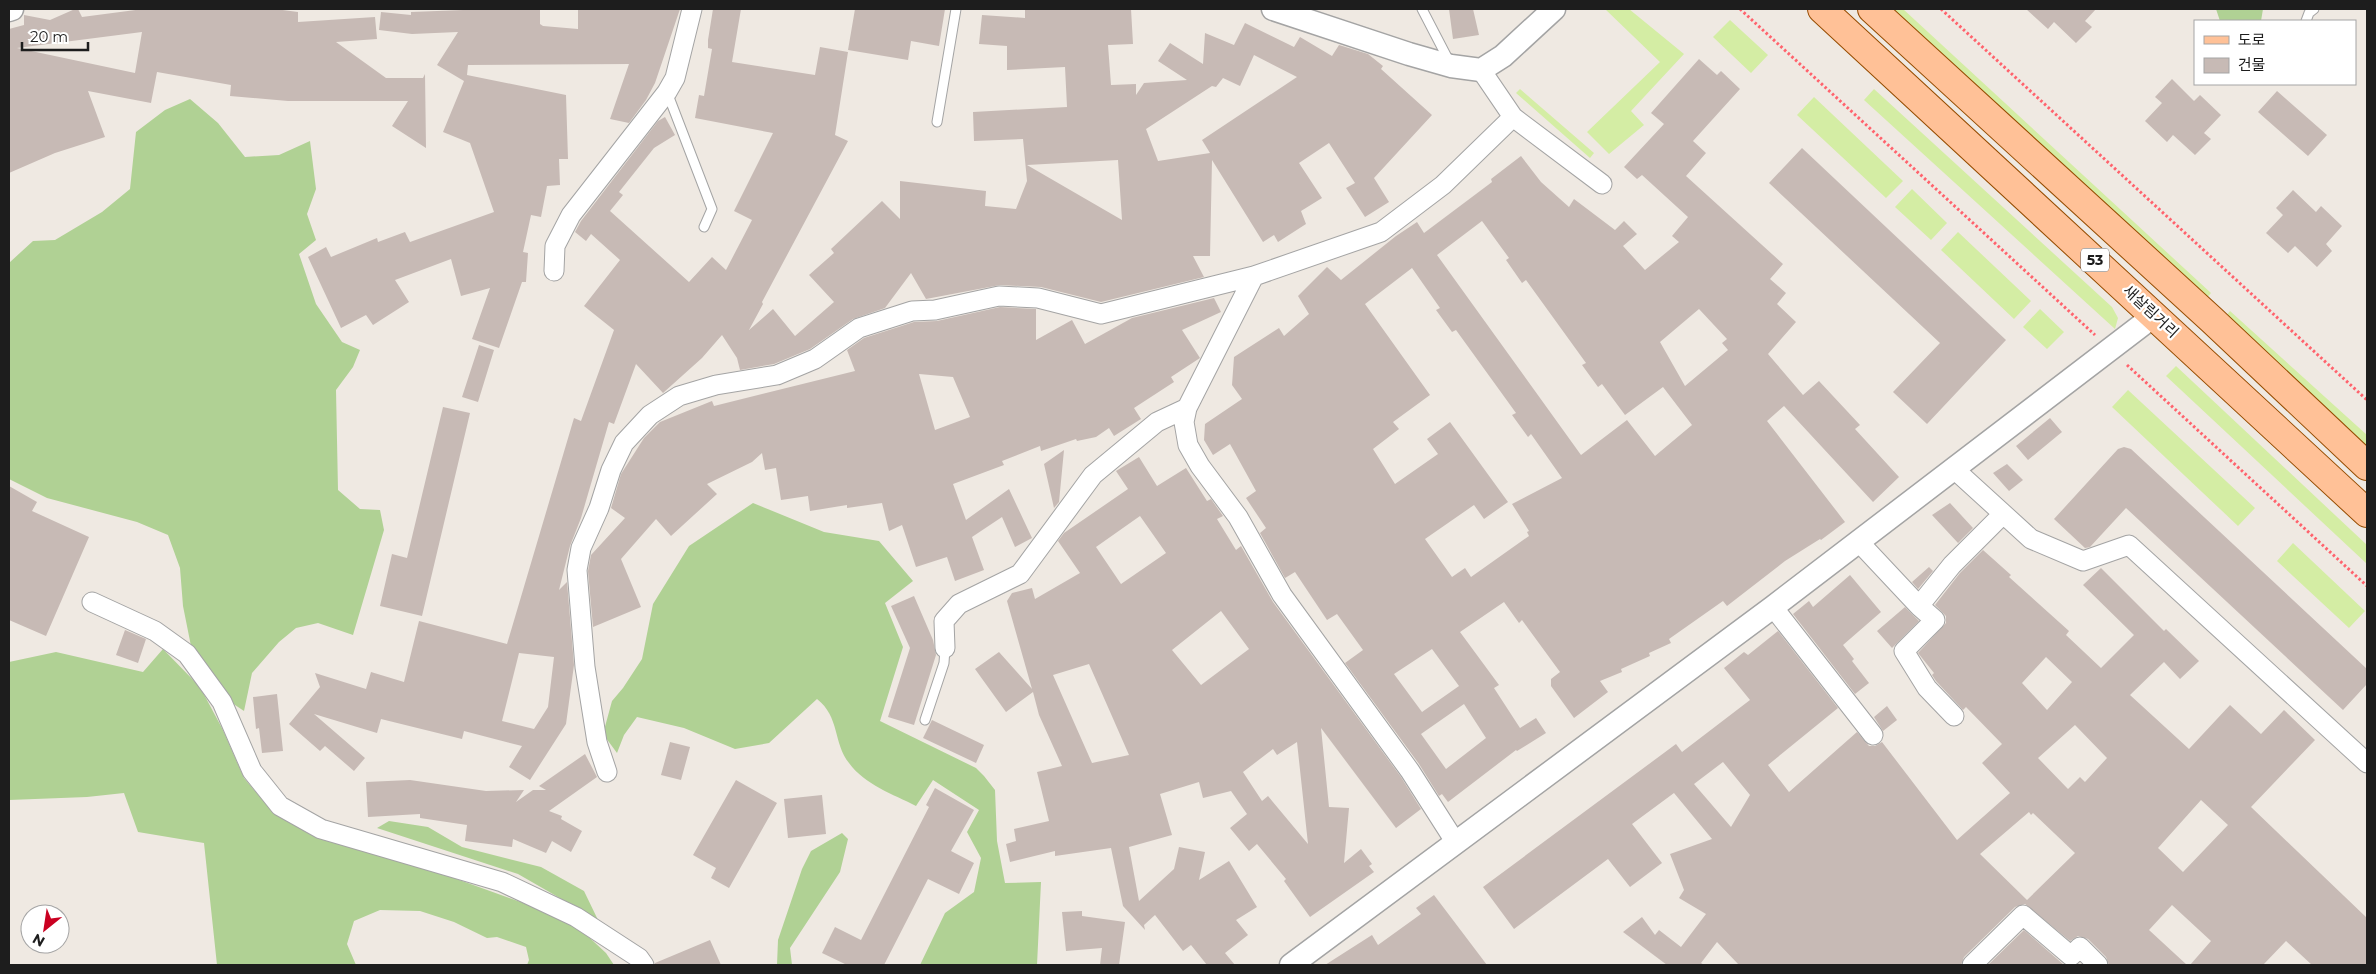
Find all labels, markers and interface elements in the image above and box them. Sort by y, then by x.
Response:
scale bar [22,20,89,52]
legend [2194,20,2356,85]
text: 20 m [30,27,68,46]
text: 도로 [2238,30,2266,49]
text: 건물 [2238,55,2266,74]
road number: 53 [2081,248,2109,272]
street label: 새살림거리 [2119,281,2183,341]
north arrow [20,904,70,954]
text: N [29,930,48,951]

